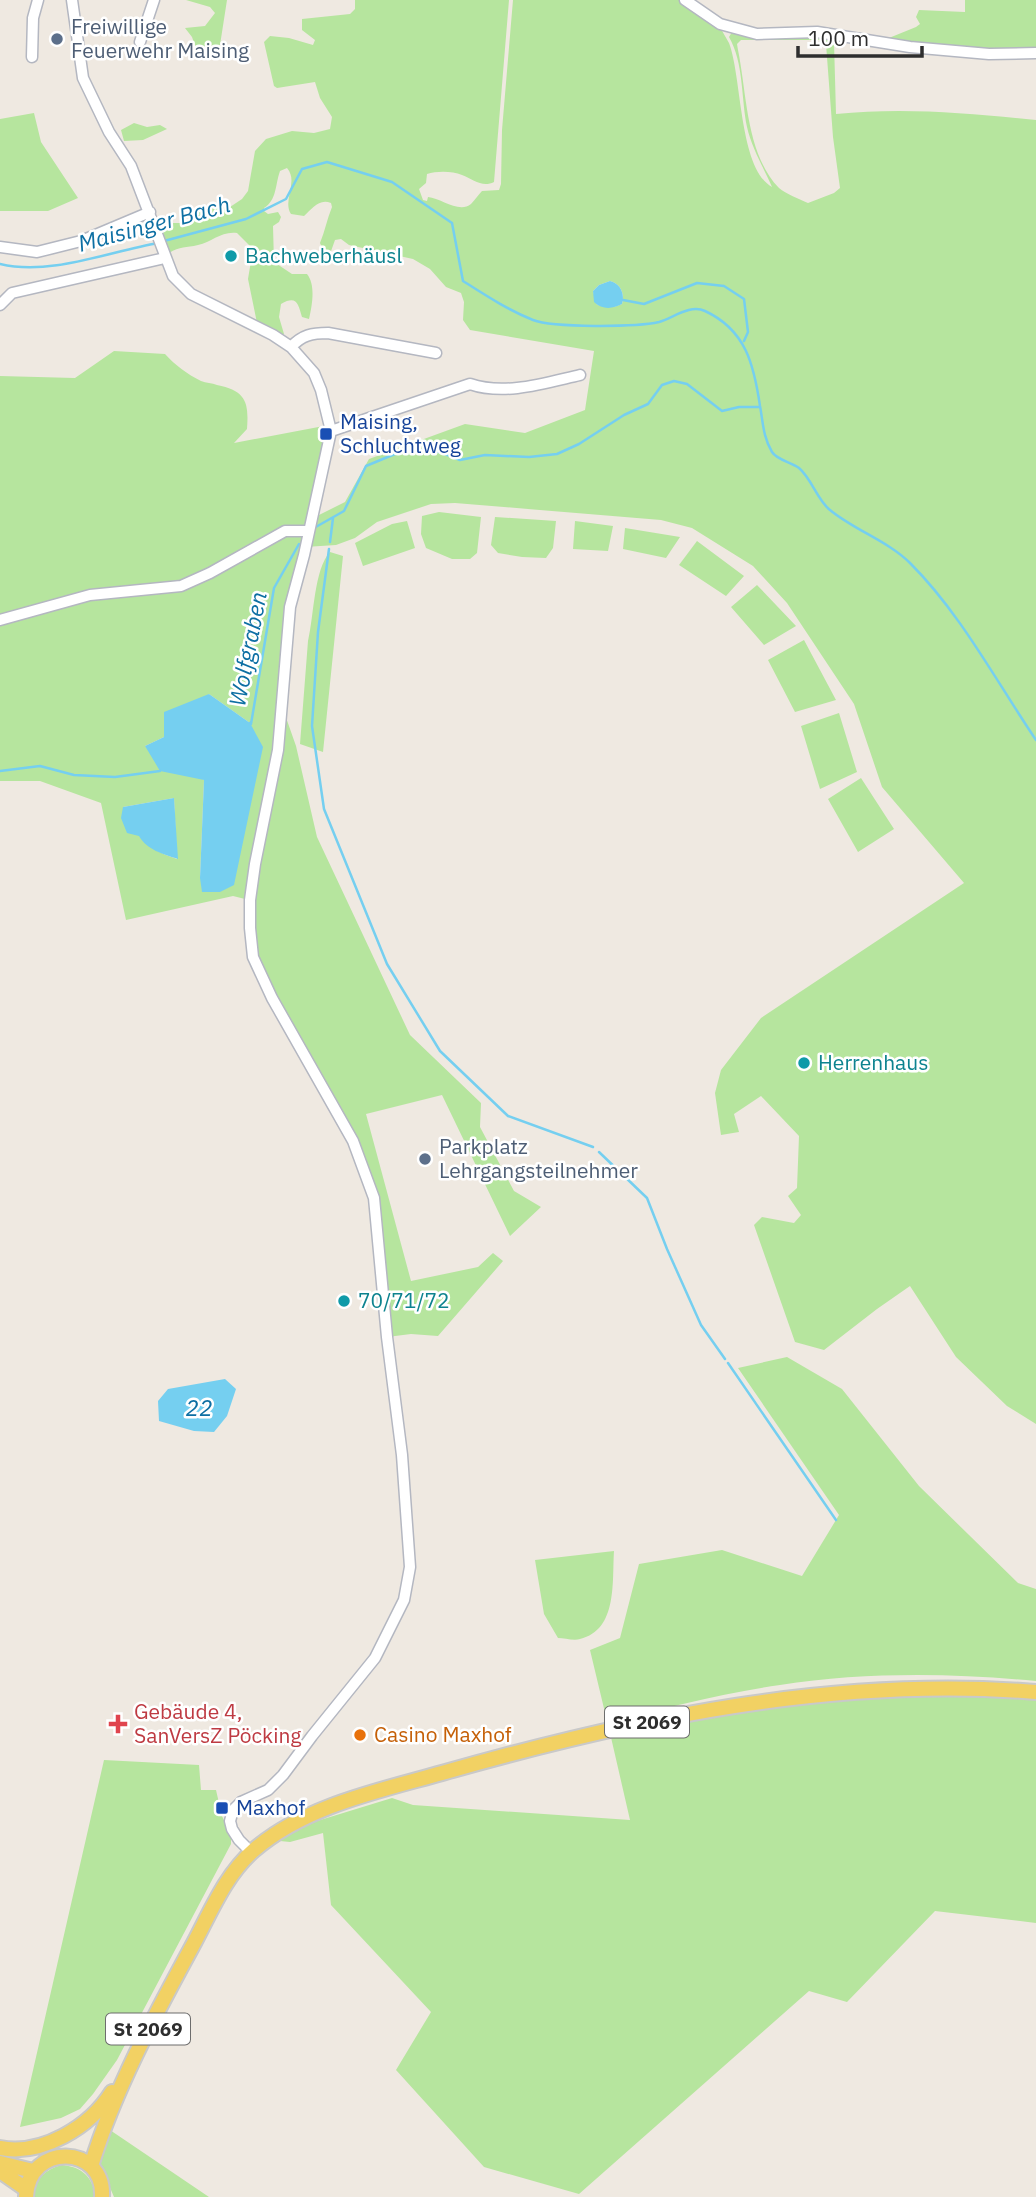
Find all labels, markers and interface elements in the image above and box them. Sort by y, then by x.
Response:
place label: Freiwillige Feuerwehr Maising [71,12,249,64]
scale bar [798,14,922,58]
text: 100 m [808,24,869,52]
marker: Freiwillige Feuerwehr Maising [49,31,65,47]
water label: Maisinger Bach [74,188,233,258]
place label: Bachweberhäusl [245,241,403,269]
marker: Bachweberhäusl [223,248,239,264]
place label: Maising, Schluchtweg [340,407,461,459]
marker: Maising, Schluchtweg [318,426,334,442]
water label: Wolfgraben [221,589,273,709]
place label: Herrenhaus [818,1048,928,1076]
marker: Herrenhaus [796,1055,812,1071]
place label: Parkplatz Lehrgangsteilnehmer [439,1132,638,1184]
marker: Parkplatz Lehrgangsteilnehmer [417,1151,433,1167]
place label: 70/71/72 [358,1286,450,1314]
marker: 70/71/72 [336,1293,352,1309]
water label: 22 [185,1392,213,1422]
place label: Gebäude 4, SanVersZ Pöcking [134,1697,301,1749]
road number: St 2069 [605,1706,689,1738]
marker: Gebäude 4, SanVersZ Pöcking [108,1714,128,1734]
place label: Casino Maxhof [374,1720,512,1748]
marker: Casino Maxhof [352,1727,368,1743]
place label: Maxhof [236,1793,305,1821]
marker: Maxhof [214,1800,230,1816]
road number: St 2069 [106,2013,190,2044]

